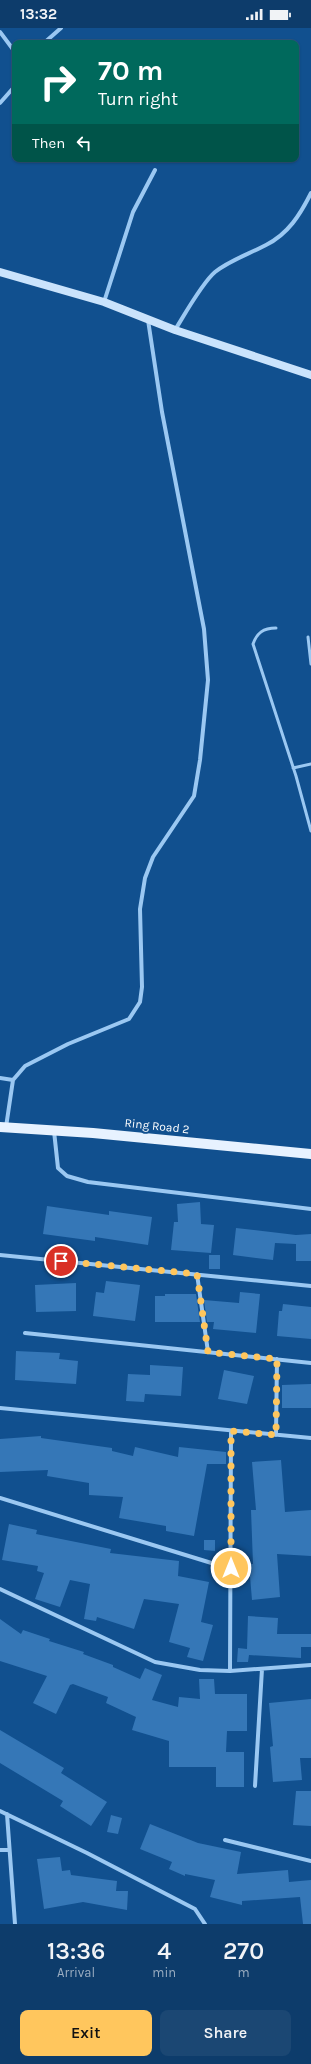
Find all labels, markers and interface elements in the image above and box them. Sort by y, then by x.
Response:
text: 13:32 [20,5,57,23]
text: 70 m [98,54,163,87]
icon: right [32,56,84,108]
text: Turn right [98,88,178,110]
icon: left [73,132,95,154]
text: Then [32,134,65,152]
street label: Ring Road 2 [124,1116,190,1136]
pin [44,1244,78,1278]
icon: arrive [50,1250,72,1272]
position arrow [210,1547,252,1589]
text: 13:36 [47,1937,105,1965]
text: 4 [157,1937,171,1965]
text: 270 [223,1937,264,1965]
text: Arrival [57,1965,95,1980]
text: min [152,1965,176,1980]
text: m [237,1965,250,1980]
button: Exit [20,2010,152,2056]
button: Share [160,2010,291,2056]

